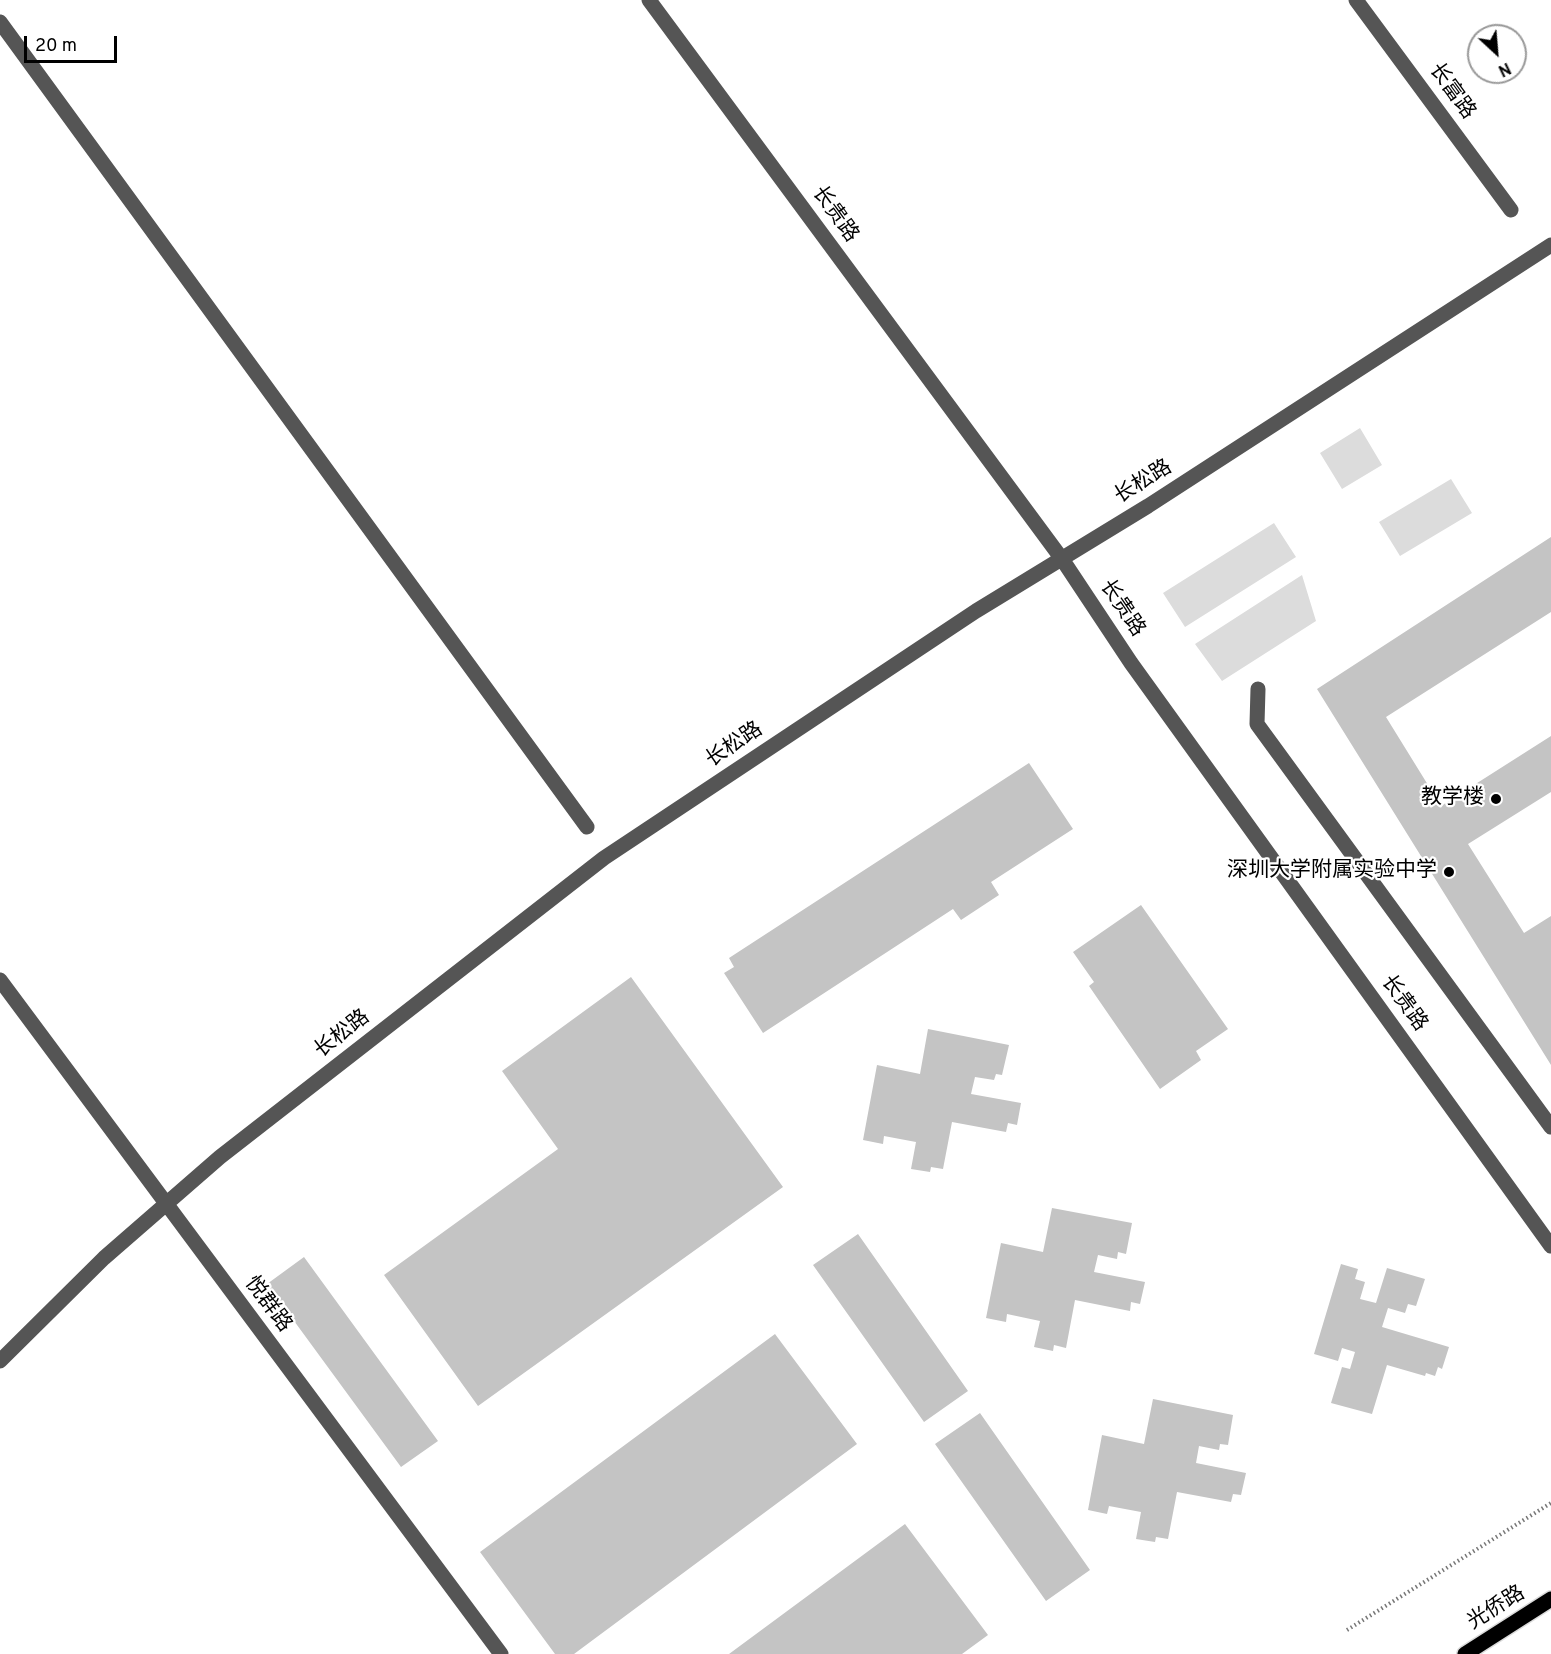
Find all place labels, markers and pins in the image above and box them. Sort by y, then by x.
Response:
place label: 教学楼 [1421,786,1484,812]
marker: 教学楼 [1489,792,1503,806]
place label: 深圳大学附属实验中学 [1227,859,1437,885]
marker: 深圳大学附属实验中学 [1442,865,1456,879]

